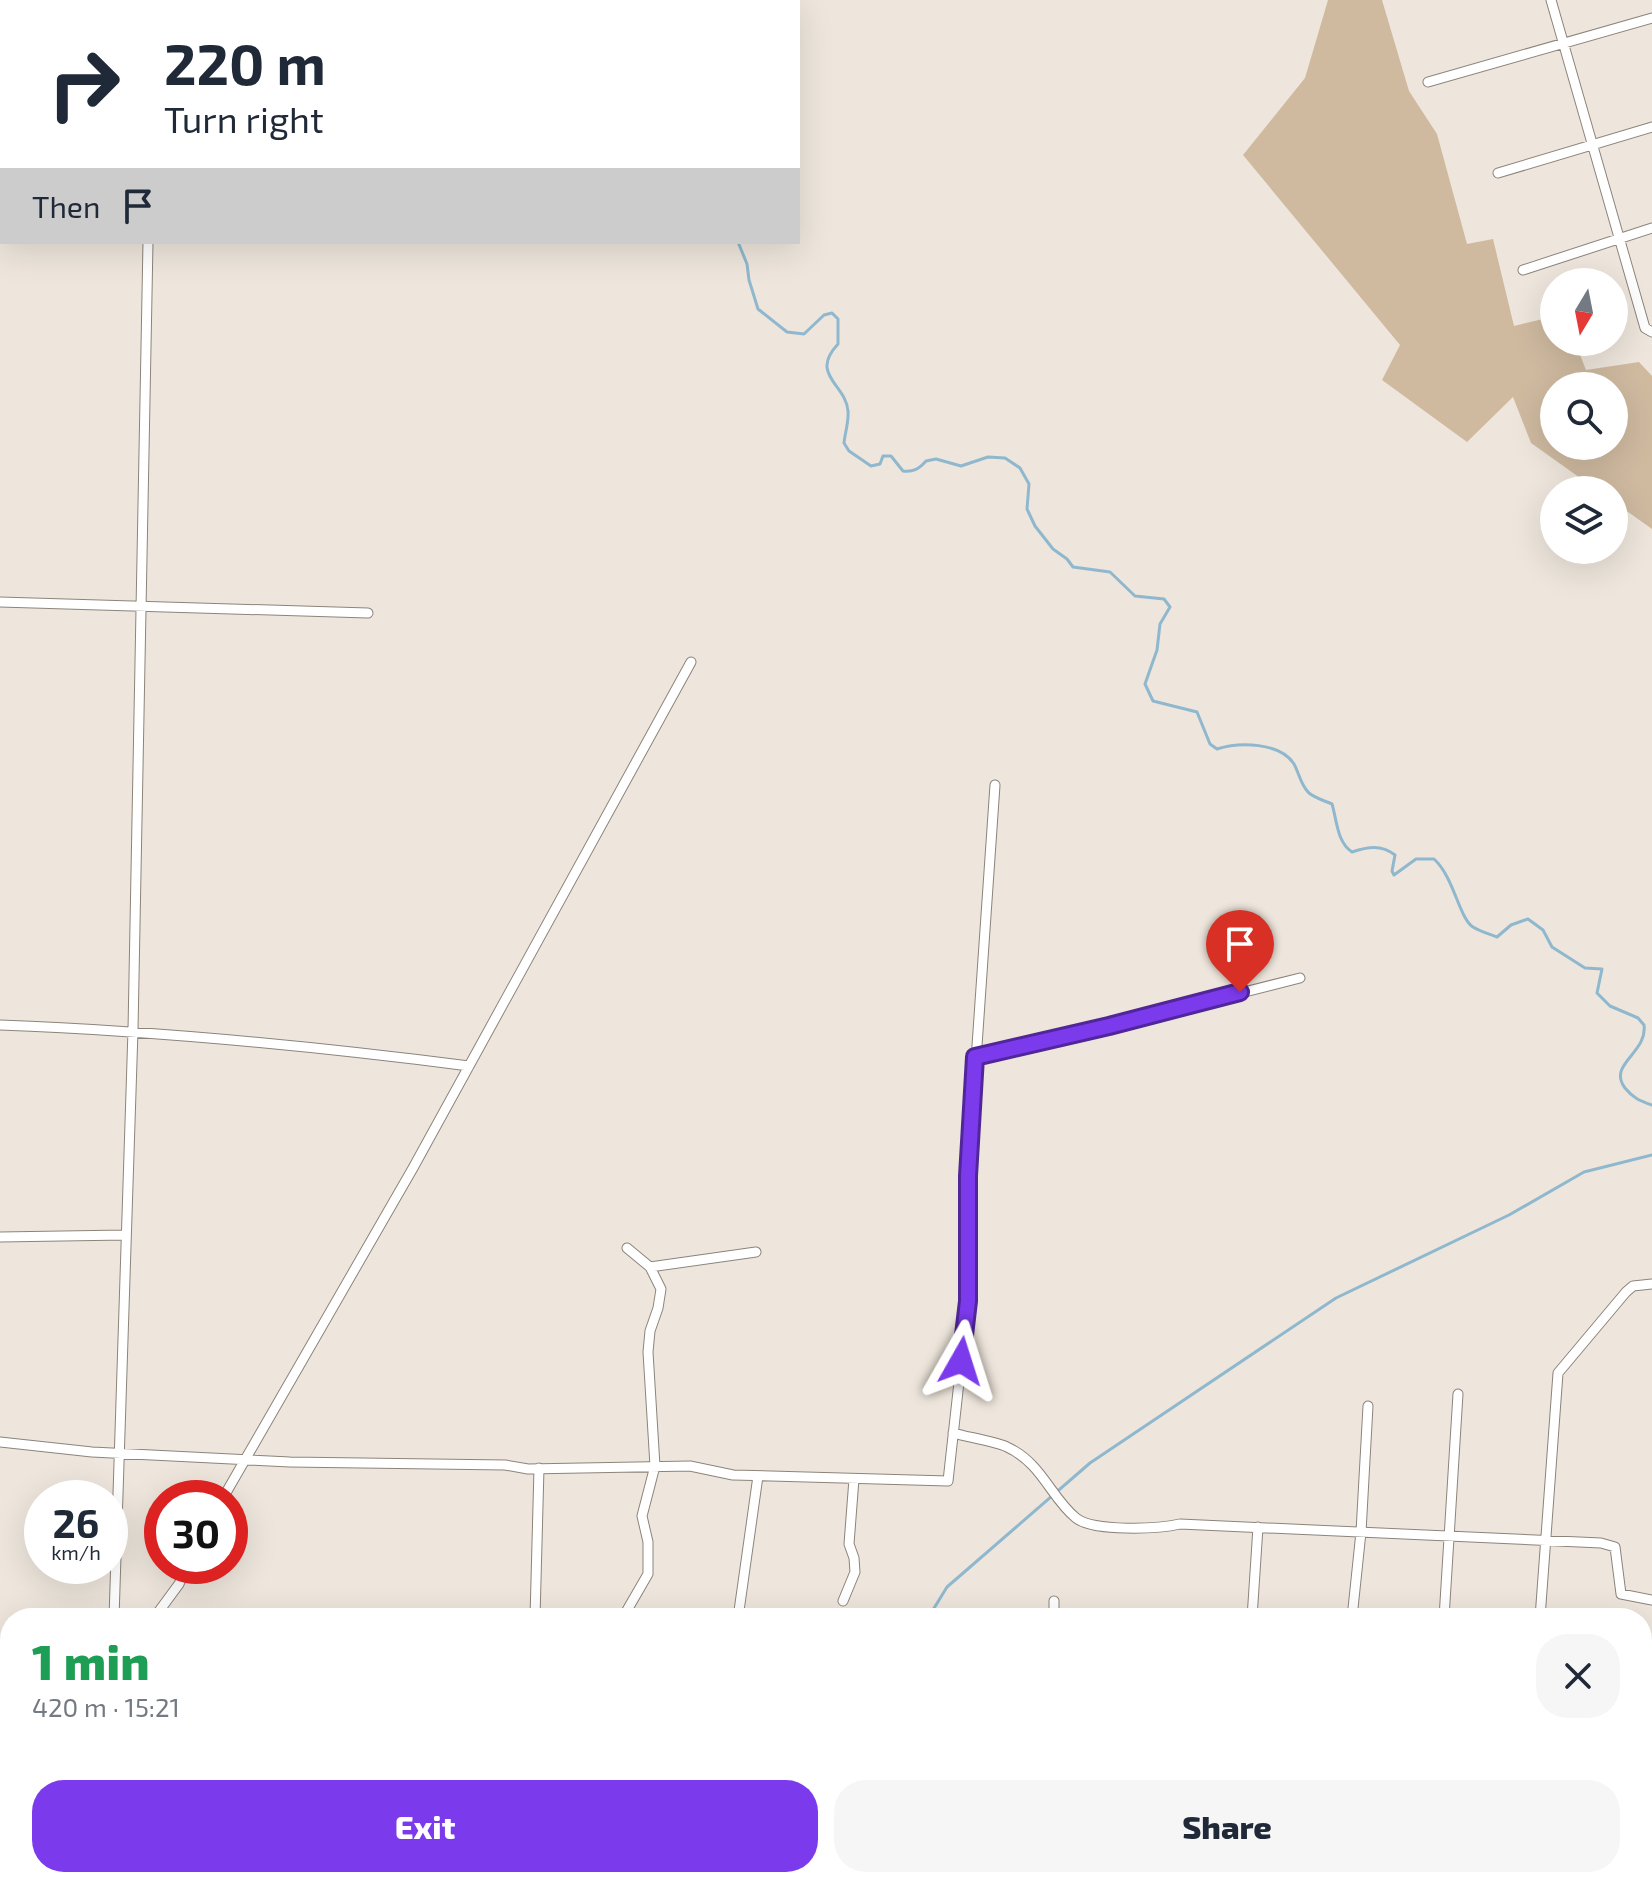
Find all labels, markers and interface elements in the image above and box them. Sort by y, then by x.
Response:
text: 220 m [164,29,326,96]
icon: right [32,32,136,136]
text: Turn right [164,97,324,140]
icon: arrive [116,184,160,228]
text: Then [32,188,100,224]
north arrow [1540,268,1628,356]
map controls [1540,268,1628,564]
button: search [1540,372,1628,460]
button: layers [1540,476,1628,564]
pin [1206,910,1274,992]
icon: arrive [1218,922,1262,966]
position arrow [919,1319,1003,1403]
speed limit sign: 30 [144,1480,248,1584]
text: 26 [53,1498,99,1546]
text: km/h [51,1540,101,1564]
text: 1 min [32,1632,150,1690]
button: close [1536,1634,1620,1718]
text: 420 m · 15:21 [32,1691,180,1722]
button: Exit [32,1780,818,1872]
button: Share [834,1780,1620,1872]

